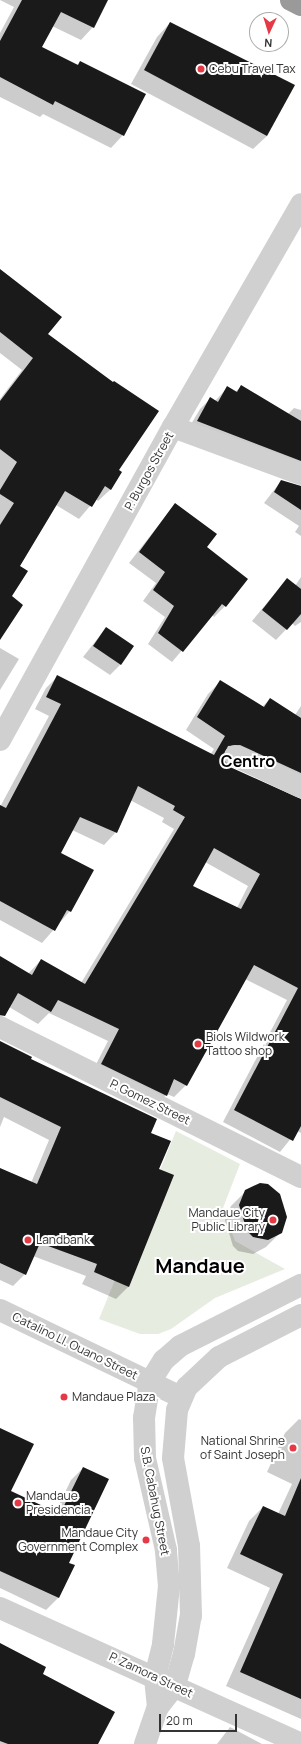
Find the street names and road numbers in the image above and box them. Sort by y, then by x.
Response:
street label: P. Burgos Street [122,429,176,513]
street label: P. Gomez Street [108,1076,192,1128]
street label: Catalino Ll. Ouano Street [10,1309,140,1383]
street label: S.B. Cabahug Street [137,1445,173,1557]
street label: P. Zamora Street [107,1649,195,1701]

